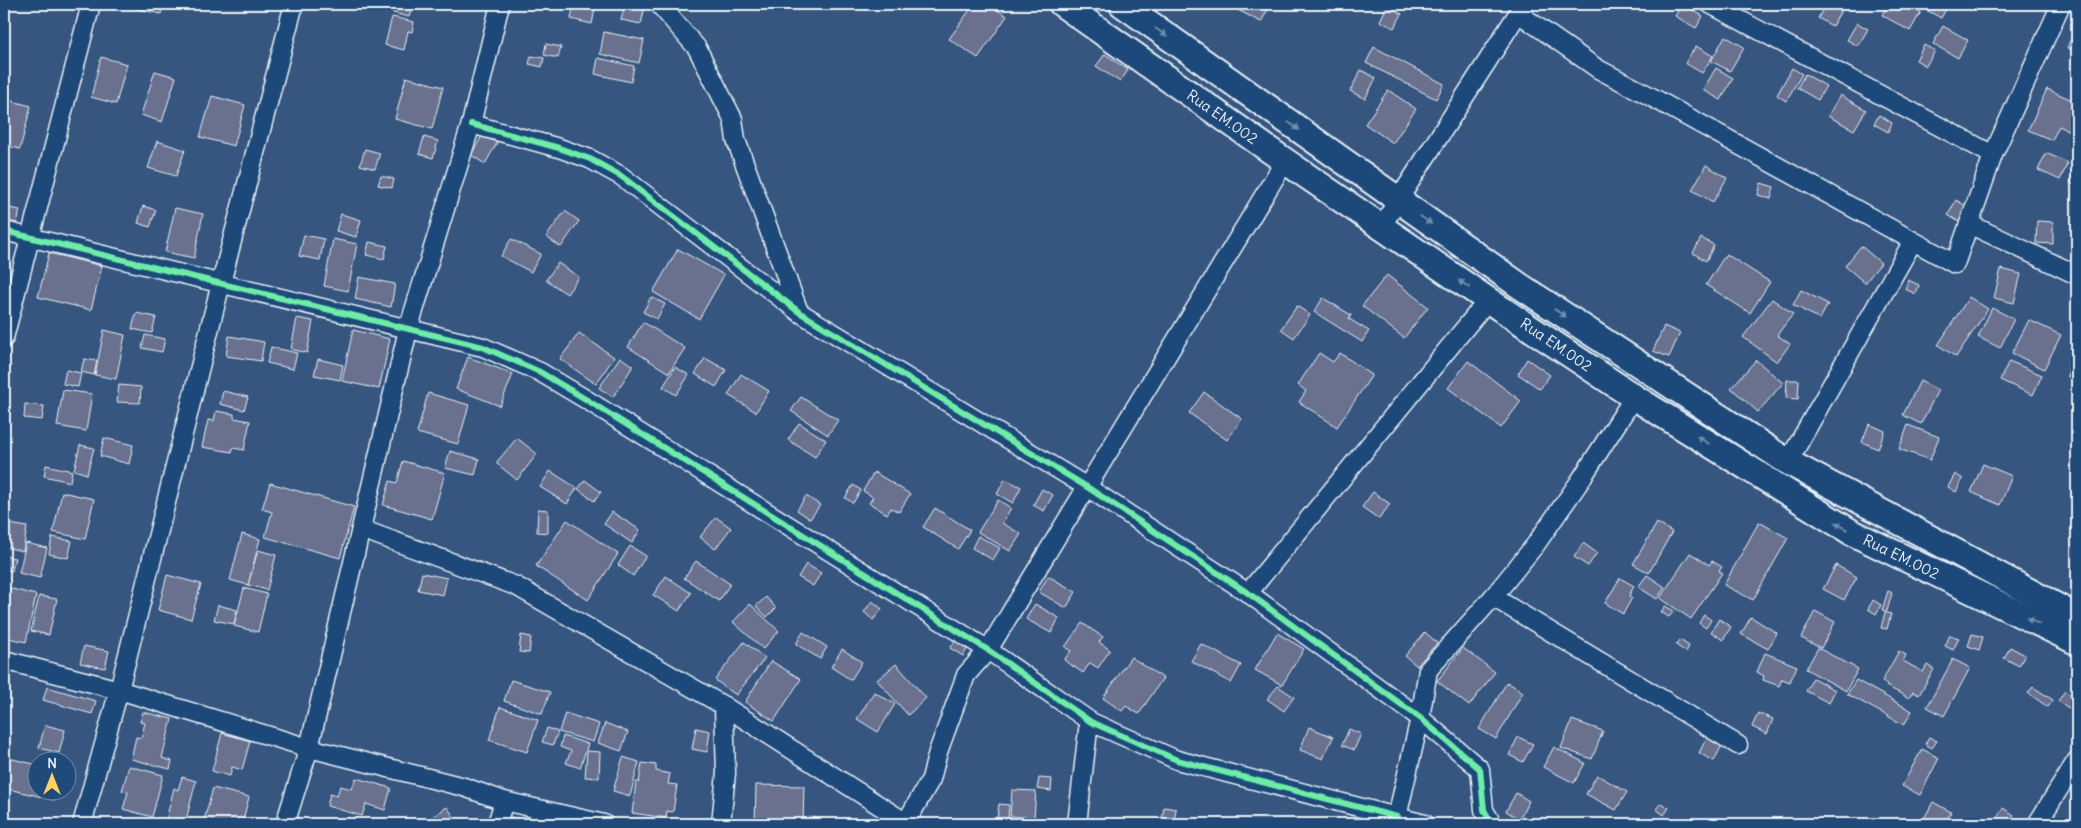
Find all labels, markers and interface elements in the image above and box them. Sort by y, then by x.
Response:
one-way arrow [1154,27,1168,37]
street label: Rua EM.002 [1183,85,1261,148]
one-way arrow [1287,121,1301,131]
one-way arrow [1420,215,1433,225]
one-way arrow [1457,279,1471,289]
one-way arrow [1553,308,1567,317]
street label: Rua EM.002 [1517,314,1596,375]
one-way arrow [1696,435,1709,444]
one-way arrow [1834,521,1847,530]
street label: Rua EM.002 [1860,530,1942,583]
one-way arrow [2026,616,2041,625]
north arrow [28,750,78,800]
text: N [47,754,57,772]

